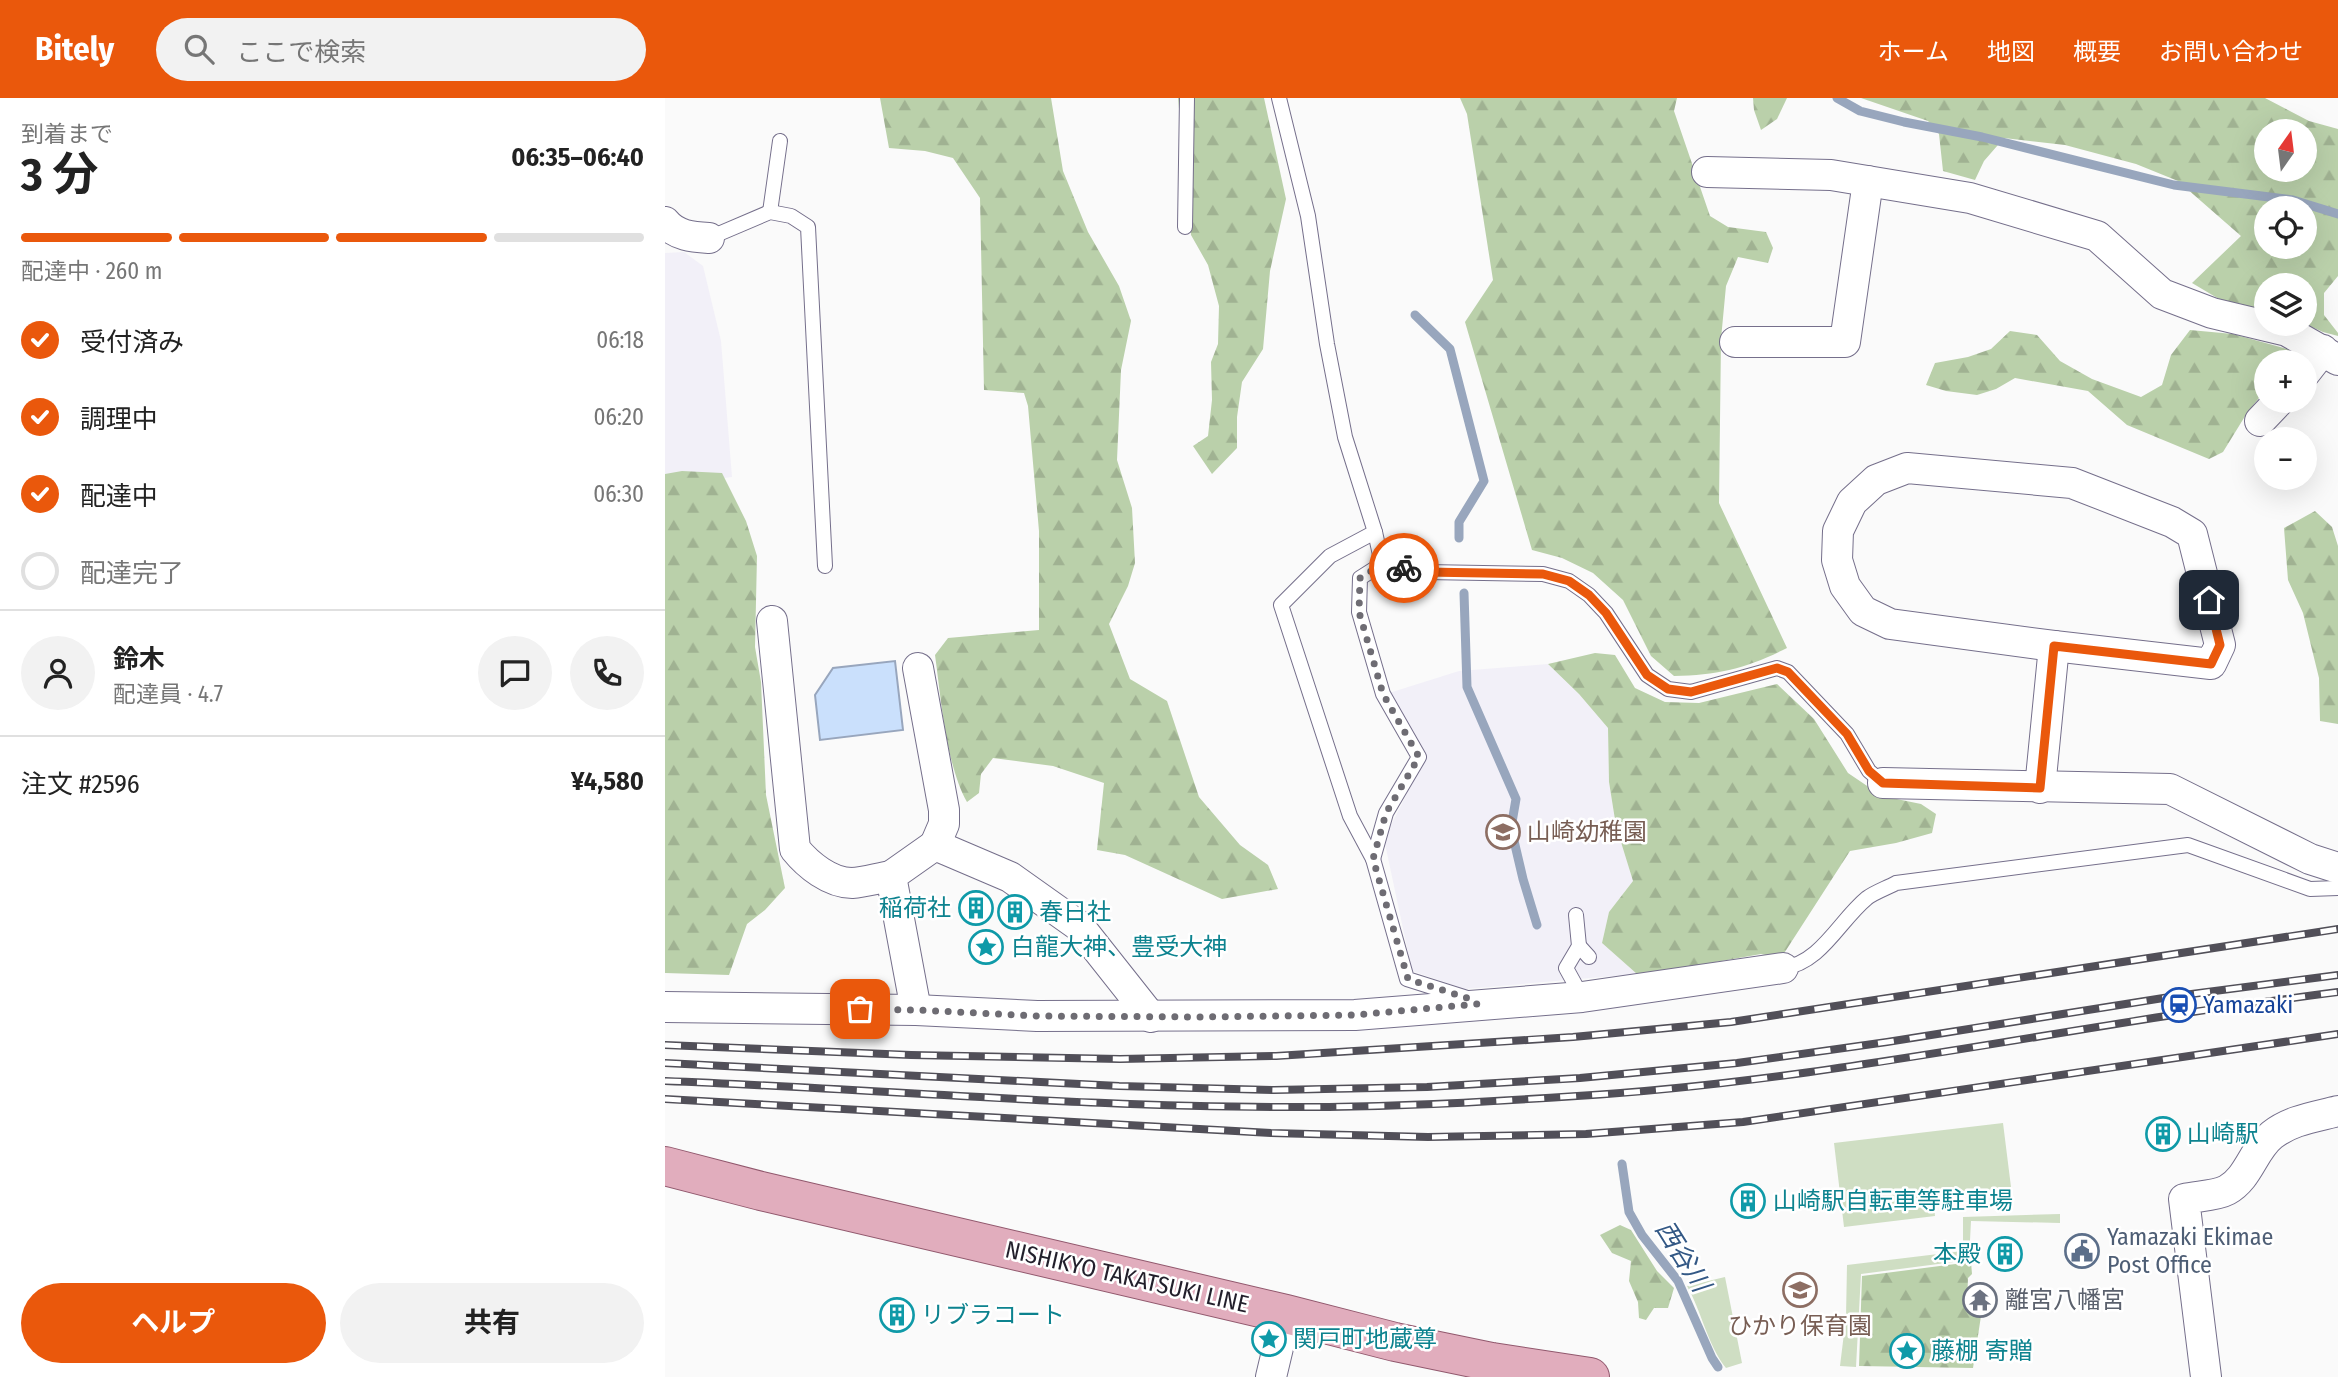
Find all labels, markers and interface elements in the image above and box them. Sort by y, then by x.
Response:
search box [156,18,646,81]
text: Bitely [35,29,114,69]
icon: search [180,30,218,68]
text: ここで検索 [236,37,366,68]
text: ホーム [1878,38,1949,66]
text: 地図 [1987,38,2035,66]
text: 概要 [2073,38,2121,66]
text: お問い合わせ [2159,38,2303,66]
north arrow [2254,119,2317,182]
map controls [2254,119,2317,490]
text: 到着まで [21,120,113,148]
text: 06:35–06:40 [511,142,644,173]
text: 3 分 [21,147,98,202]
button: locate [2254,196,2317,259]
text: 配達中 · 260 m [21,257,162,285]
button: layers [2254,273,2317,336]
icon: check [21,321,59,359]
text: 06:18 [596,326,644,354]
text: 受付済み [80,327,184,358]
button: + [2254,350,2317,413]
icon: check [21,398,59,436]
text: 06:20 [594,403,644,431]
text: 調理中 [80,404,158,435]
button: − [2254,427,2317,490]
icon: check [21,475,59,513]
text: 06:30 [593,480,644,508]
text: 配達中 [80,481,158,512]
courier [1369,533,1439,603]
icon: bike [1385,549,1423,587]
text: 配達完了 [80,558,184,589]
pin [2179,570,2239,630]
icon: home [2190,581,2228,619]
button: person [21,636,95,710]
button: chat [478,636,552,710]
button: phone [570,636,644,710]
text: 鈴木 [113,644,165,675]
text: 配達員 · 4.7 [113,680,223,708]
text: ¥4,580 [571,766,644,797]
text: 注文 #2596 [21,769,140,800]
school or university icon: 山崎幼稚園 [1484,813,1522,851]
place label: 山崎幼稚園 [1527,818,1647,846]
building icon: 稲荷社 [957,889,995,927]
building icon: 春日社 [996,893,1034,931]
place label: 稲荷社 [879,894,951,922]
place label: 春日社 [1039,898,1111,926]
place icon: 白龍大神、豊受大神 [967,928,1005,966]
place label: 白龍大神、豊受大神 [1011,933,1227,961]
pin [830,979,890,1039]
station icon: Yamazaki [2160,986,2198,1024]
icon: bag [841,990,879,1028]
place label: Yamazaki [2203,991,2293,1019]
building icon: 山崎駅 [2144,1115,2182,1153]
place label: 山崎駅 [2187,1120,2259,1148]
building icon: 山崎駅自転車等駐車場 [1729,1182,1767,1220]
place label: 山崎駅自転車等駐車場 [1773,1187,2013,1215]
water label: 西谷川 [1649,1215,1718,1300]
place label: Yamazaki Ekimae Post Office [2107,1223,2273,1279]
public building icon: Yamazaki Ekimae Post Office [2063,1232,2101,1270]
street label: NISHIKYO TAKATSUKI LINE [1003,1235,1251,1319]
building icon: 本殿 [1986,1235,2024,1273]
place label: 本殿 [1933,1240,1981,1268]
school or university icon: ひかり保育園 [1781,1271,1819,1309]
temple icon: 離宮八幡宮 [1961,1281,1999,1319]
button: ヘルプ [21,1283,326,1363]
button: 共有 [340,1283,644,1363]
place label: 離宮八幡宮 [2005,1286,2125,1314]
building icon: リブラコート [878,1296,916,1334]
place label: リブラコート [921,1301,1065,1329]
place label: ひかり保育園 [1728,1312,1872,1340]
place icon: 関戸町地蔵尊 [1250,1320,1288,1358]
place label: 関戸町地蔵尊 [1293,1325,1437,1353]
place icon: 藤棚 寄贈 [1888,1332,1926,1370]
place label: 藤棚 寄贈 [1931,1337,2033,1365]

